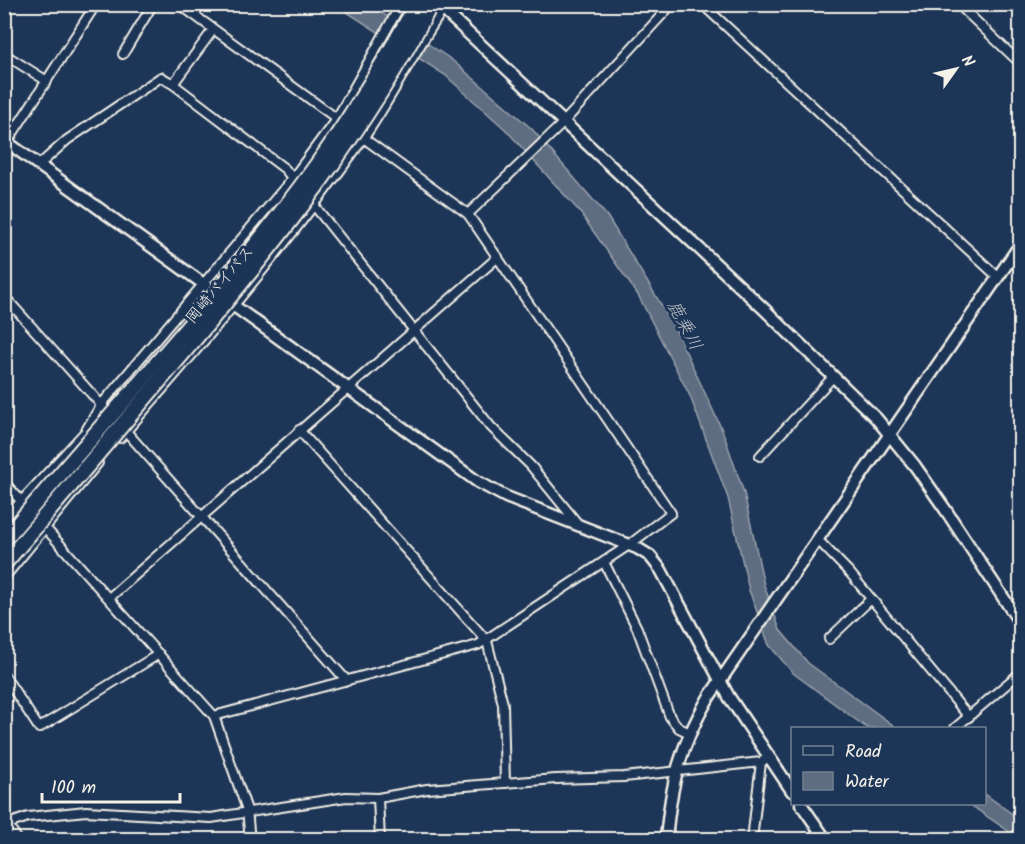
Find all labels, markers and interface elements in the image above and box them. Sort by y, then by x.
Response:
north arrow [926,39,986,99]
text: N [954,50,980,73]
street label: 岡崎バイパス [180,240,260,330]
water label: 鹿乗川 [658,295,709,356]
legend [791,727,986,805]
text: Road [845,738,882,767]
scale bar [42,766,180,804]
text: Water [845,768,890,797]
text: 100 m [51,774,96,803]

